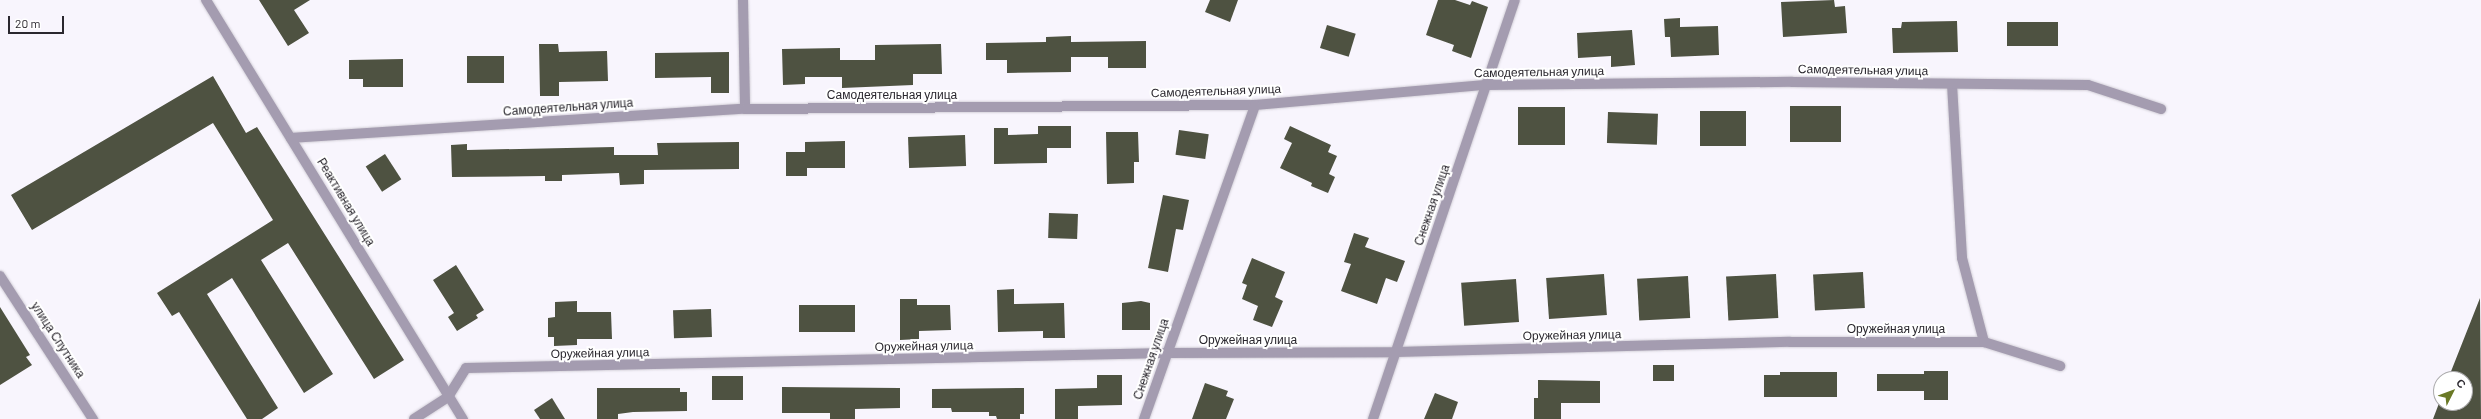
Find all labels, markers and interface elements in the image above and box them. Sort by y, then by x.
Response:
scale bar [10,8,66,34]
text: 20 m [15,16,41,30]
street label: Самодеятельная улица [1798,62,1928,78]
street label: Самодеятельная улица [1474,64,1604,80]
street label: Самодеятельная улица [1151,82,1281,100]
street label: Самодеятельная улица [827,88,957,102]
street label: Самодеятельная улица [502,95,634,119]
street label: Реактивная улица [314,155,378,249]
street label: Снежная улица [1411,162,1453,248]
street label: улица Спутника [28,299,88,381]
street label: Снежная улица [1130,316,1172,402]
street label: Оружейная улица [1847,322,1945,336]
street label: Оружейная улица [1523,327,1621,343]
street label: Оружейная улица [1199,333,1297,347]
street label: Оружейная улица [875,338,973,354]
street label: Оружейная улица [551,345,649,361]
north arrow [2433,371,2473,411]
text: С [2454,376,2469,391]

